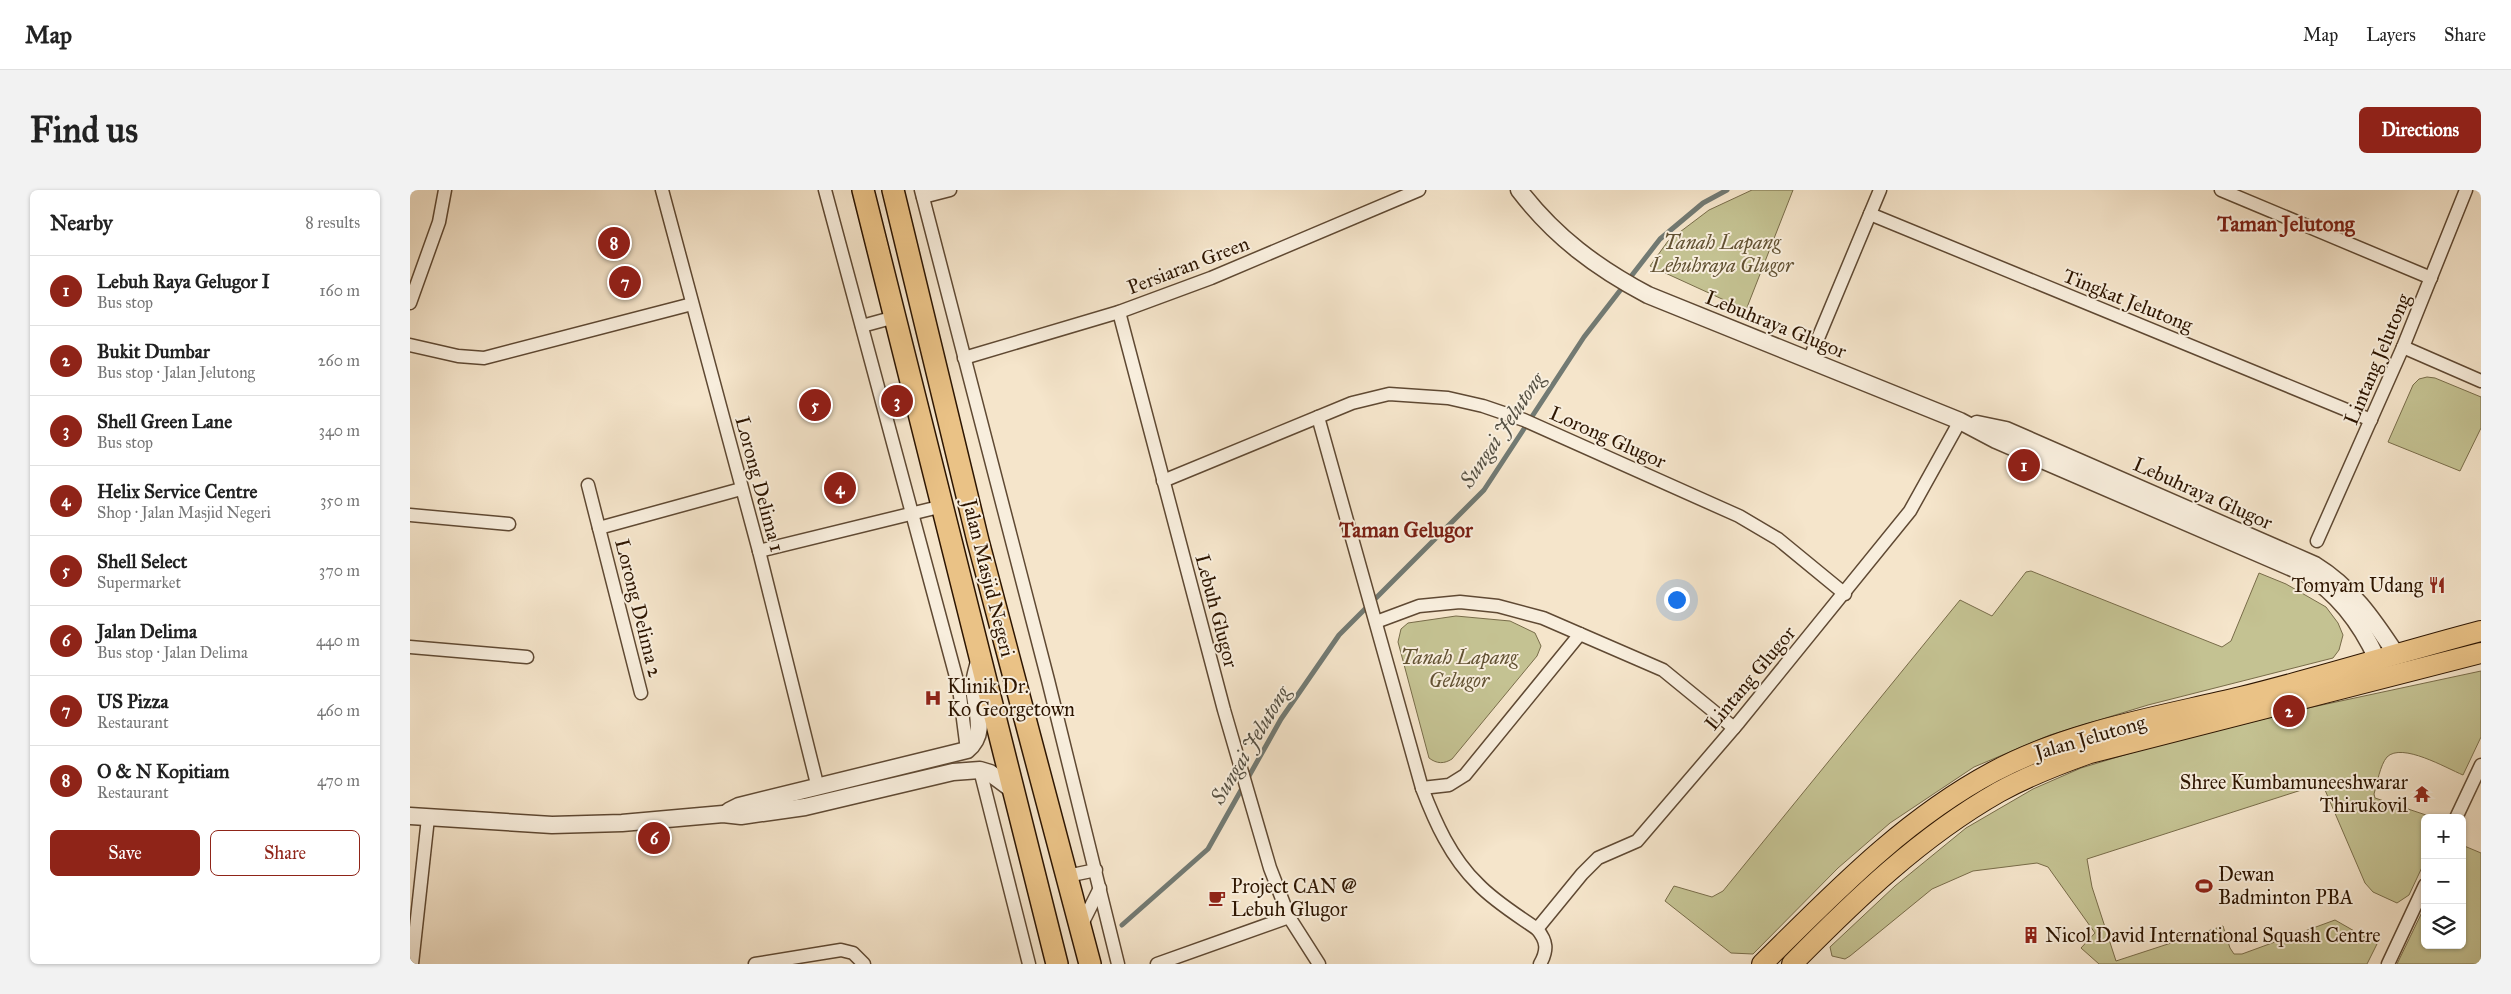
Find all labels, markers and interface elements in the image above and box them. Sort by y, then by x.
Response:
text: Map [25,20,72,50]
text: Map [2303,24,2338,46]
text: Layers [2366,24,2416,46]
text: Share [2444,24,2486,46]
button: Directions [2359,107,2481,153]
text: Find us [30,109,138,152]
text: Nearby [50,210,113,236]
district label: Taman Jelutong [2216,211,2356,238]
text: 8 results [305,213,360,232]
pin: 8 [598,224,630,262]
park label: Tanah Lapang Lebuhraya Glugor [1650,230,1795,277]
street label: Persiaran Green [1124,231,1252,299]
pin: 7 [609,263,641,301]
street label: Tingkat Jelutong [2059,263,2197,338]
text: Lebuh Raya Gelugor I [97,270,270,293]
text: 1 [63,281,69,300]
text: 160 m [319,281,360,300]
street label: Lebuhraya Glugor [1702,285,1850,364]
street label: Lintang Jelutong [2339,289,2417,429]
text: Bus stop [97,293,153,312]
text: Bukit Dumbar [97,340,210,363]
text: 2 [62,351,70,370]
text: 260 m [318,351,360,370]
text: Bus stop · Jalan Jelutong [97,363,255,382]
water label: Sungai Jelutong [1453,367,1551,493]
pin: 3 [881,382,913,420]
pin: 5 [799,386,831,424]
street label: Lorong Glugor [1546,401,1670,474]
text: Shell Green Lane [97,410,232,433]
street label: Lorong Delima 1 [729,414,790,555]
text: 3 [63,421,69,440]
text: 340 m [318,421,360,440]
text: Bus stop [97,433,153,452]
pin: 1 [2008,446,2040,484]
street label: Lebuhraya Glugor [2129,452,2277,536]
pin: 4 [824,469,856,507]
text: Helix Service Centre [97,480,257,503]
text: 4 [62,491,70,510]
text: 350 m [320,491,360,510]
street label: Jalan Masjid Negeri [956,495,1020,660]
text: Shop · Jalan Masjid Negeri [97,503,271,522]
district label: Taman Gelugor [1338,517,1474,543]
street label: Lorong Delima 2 [609,536,668,680]
text: Shell Select [97,550,187,573]
street label: Lebuh Glugor [1189,552,1244,671]
text: 5 [62,561,70,580]
text: 370 m [319,561,360,580]
text: Supermarket [97,573,181,592]
place label: Tomyam Udang [2292,573,2424,598]
restaurant icon: Tomyam Udang [2427,575,2447,595]
your location [1664,587,1690,613]
text: Jalan Delima [97,620,197,643]
street label: Lintang Glugor [1699,621,1802,736]
text: 6 [62,631,70,650]
text: 440 m [316,631,360,650]
text: Bus stop · Jalan Delima [97,643,248,662]
park label: Tanah Lapang Gelugor [1400,645,1519,692]
place label: Klinik Dr. Ko Georgetown [947,674,1075,722]
water label: Sungai Jelutong [1204,680,1296,810]
hospital icon: Klinik Dr. Ko Georgetown [923,688,943,708]
text: US Pizza [97,690,169,713]
pin: 2 [2273,692,2305,730]
text: 7 [62,701,70,720]
text: 460 m [317,701,360,720]
street label: Jalan Jelutong [2030,710,2149,766]
text: Restaurant [97,713,169,732]
text: O & N Kopitiam [97,760,229,783]
place label: Shree Kumbamuneeshwarar Thirukovil [2180,770,2409,817]
text: 8 [62,771,70,790]
text: 470 m [317,771,360,790]
text: Restaurant [97,783,169,802]
temple icon: Shree Kumbamuneeshwarar Thirukovil [2412,784,2432,804]
map controls [2421,814,2466,949]
button: + [2421,814,2466,859]
pin: 6 [638,819,670,857]
button: Save [50,830,200,876]
button: Share [210,830,360,876]
button: − [2421,859,2466,904]
place label: Dewan Badminton PBA [2218,862,2354,909]
place label: Project CAN @ Lebuh Glugor [1231,874,1357,922]
sports icon: Dewan Badminton PBA [2194,876,2214,896]
cafe icon: Project CAN @ Lebuh Glugor [1207,888,1227,908]
button: layers [2421,904,2466,949]
place label: Nicol David International Squash Centre [2045,923,2381,948]
building icon: Nicol David International Squash Centre [2021,925,2041,945]

